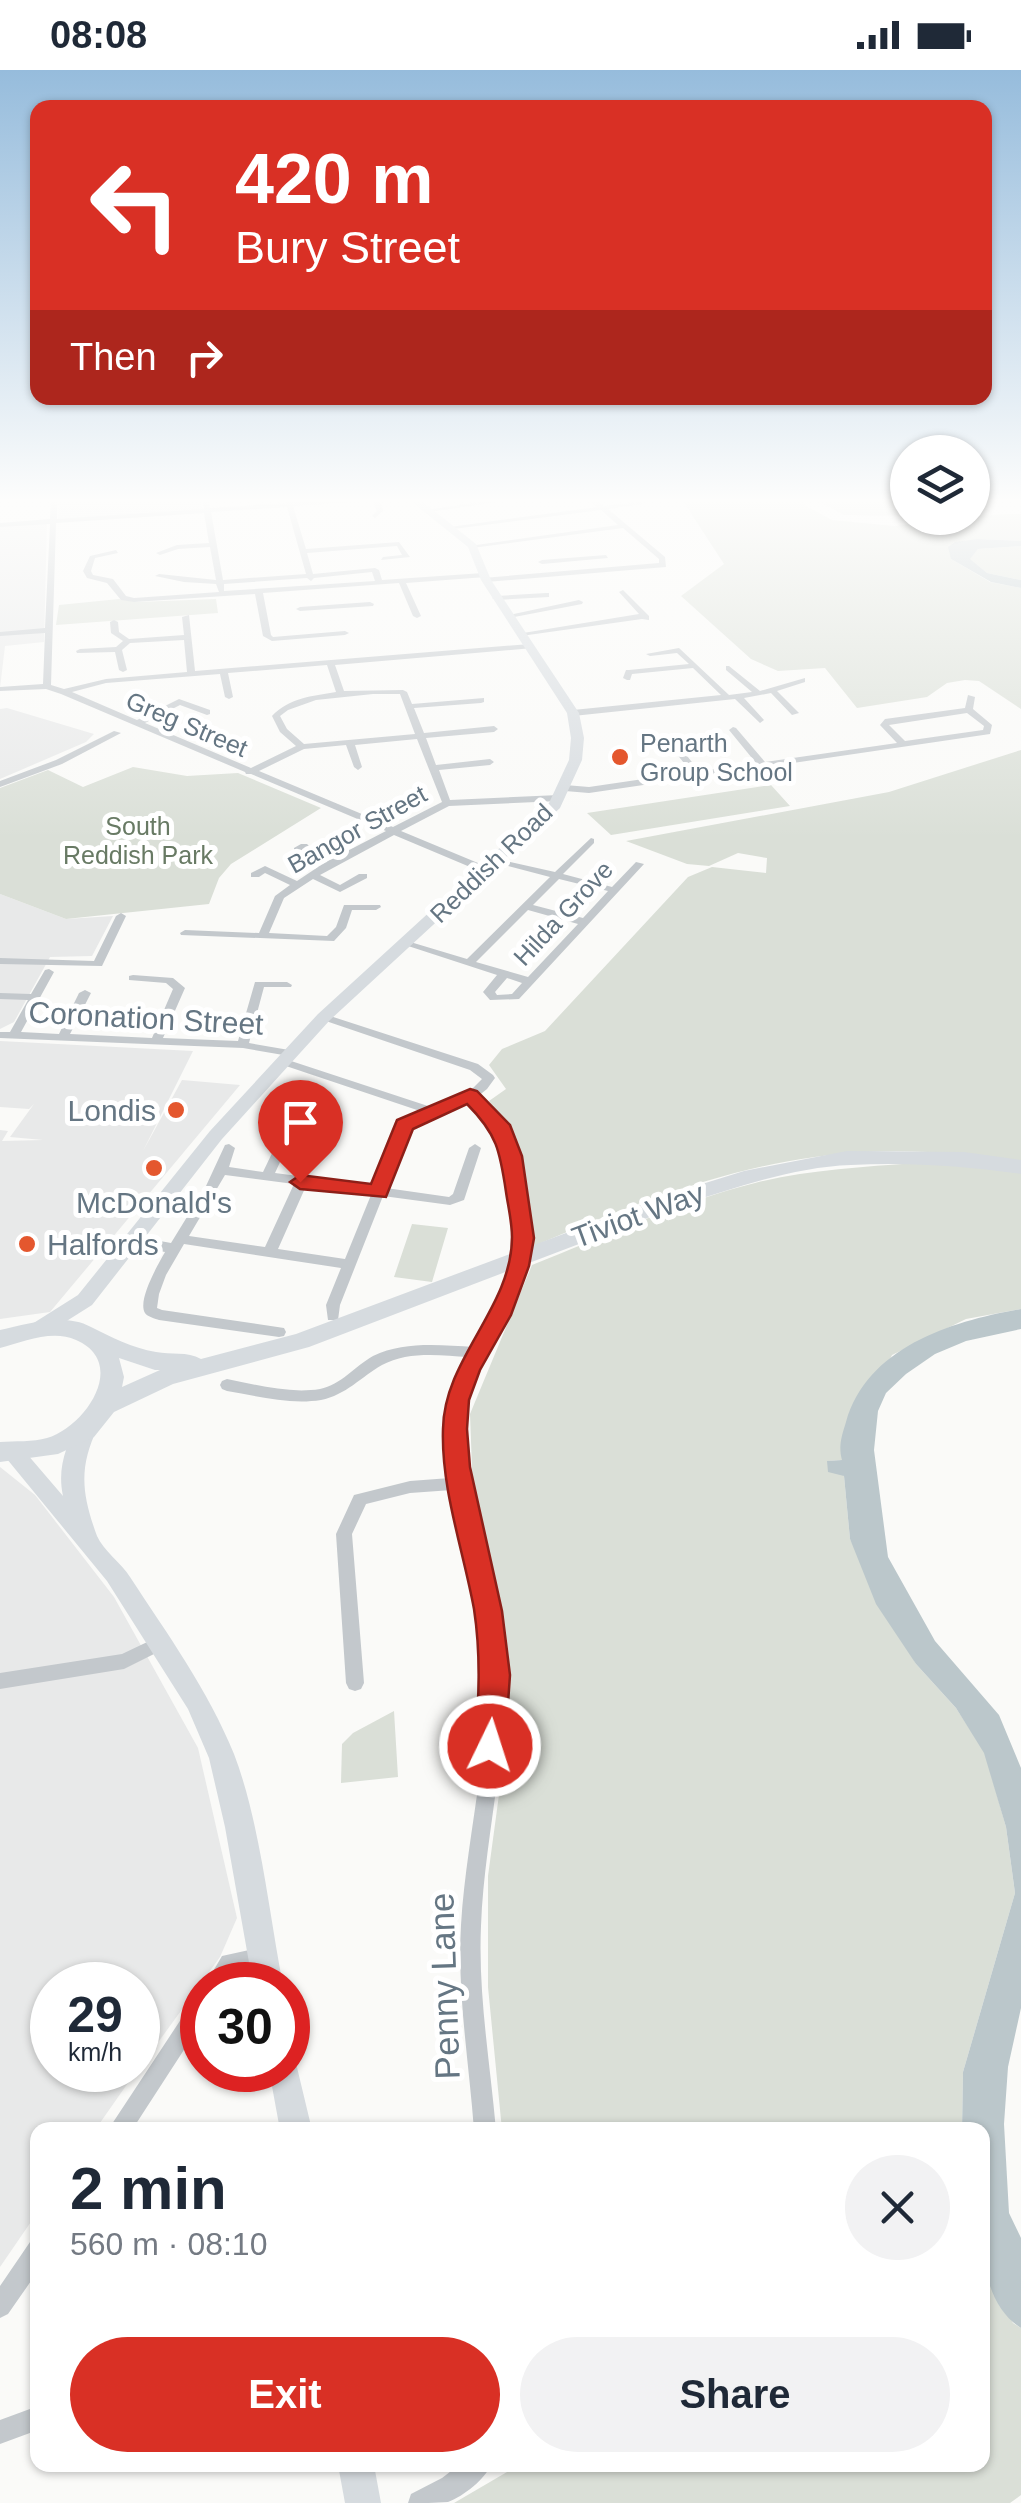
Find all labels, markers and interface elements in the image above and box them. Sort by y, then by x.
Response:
text: 08:08 [50,14,147,56]
icon: left [70,140,200,270]
text: 420 m [235,140,433,218]
text: Bury Street [235,222,460,273]
icon: right [177,330,232,385]
text: Then [70,336,157,378]
map controls [890,435,990,535]
button: layers [890,435,990,535]
street label: Greg Street [122,686,252,762]
place label: Penarth Group School [640,729,793,786]
marker: Penarth Group School [609,746,631,768]
street label: Bangor Street [283,779,431,879]
street label: Reddish Road [424,798,558,928]
park label: South Reddish Park [63,812,214,869]
street label: Hilda Grove [508,855,618,971]
street label: Coronation Street [28,995,265,1041]
pin [258,1080,343,1183]
place label: Londis [68,1094,156,1127]
icon: arrive [273,1095,328,1150]
marker: Londis [165,1099,187,1121]
marker: McDonald's [143,1157,165,1179]
street label: Tiviot Way [568,1176,708,1254]
place label: McDonald's [76,1186,232,1219]
place label: Halfords [47,1228,159,1261]
marker: Halfords [16,1233,38,1255]
position arrow [438,1694,542,1798]
street label: Penny Lane [421,1892,467,2080]
speed limit sign: 30 [180,1962,310,2092]
text: 29 [67,1987,123,2043]
text: km/h [68,2038,122,2066]
text: 2 min [70,2155,227,2222]
button: close [845,2155,950,2260]
text: 560 m · 08:10 [70,2226,267,2262]
button: Exit [70,2337,500,2452]
button: Share [520,2337,950,2452]

